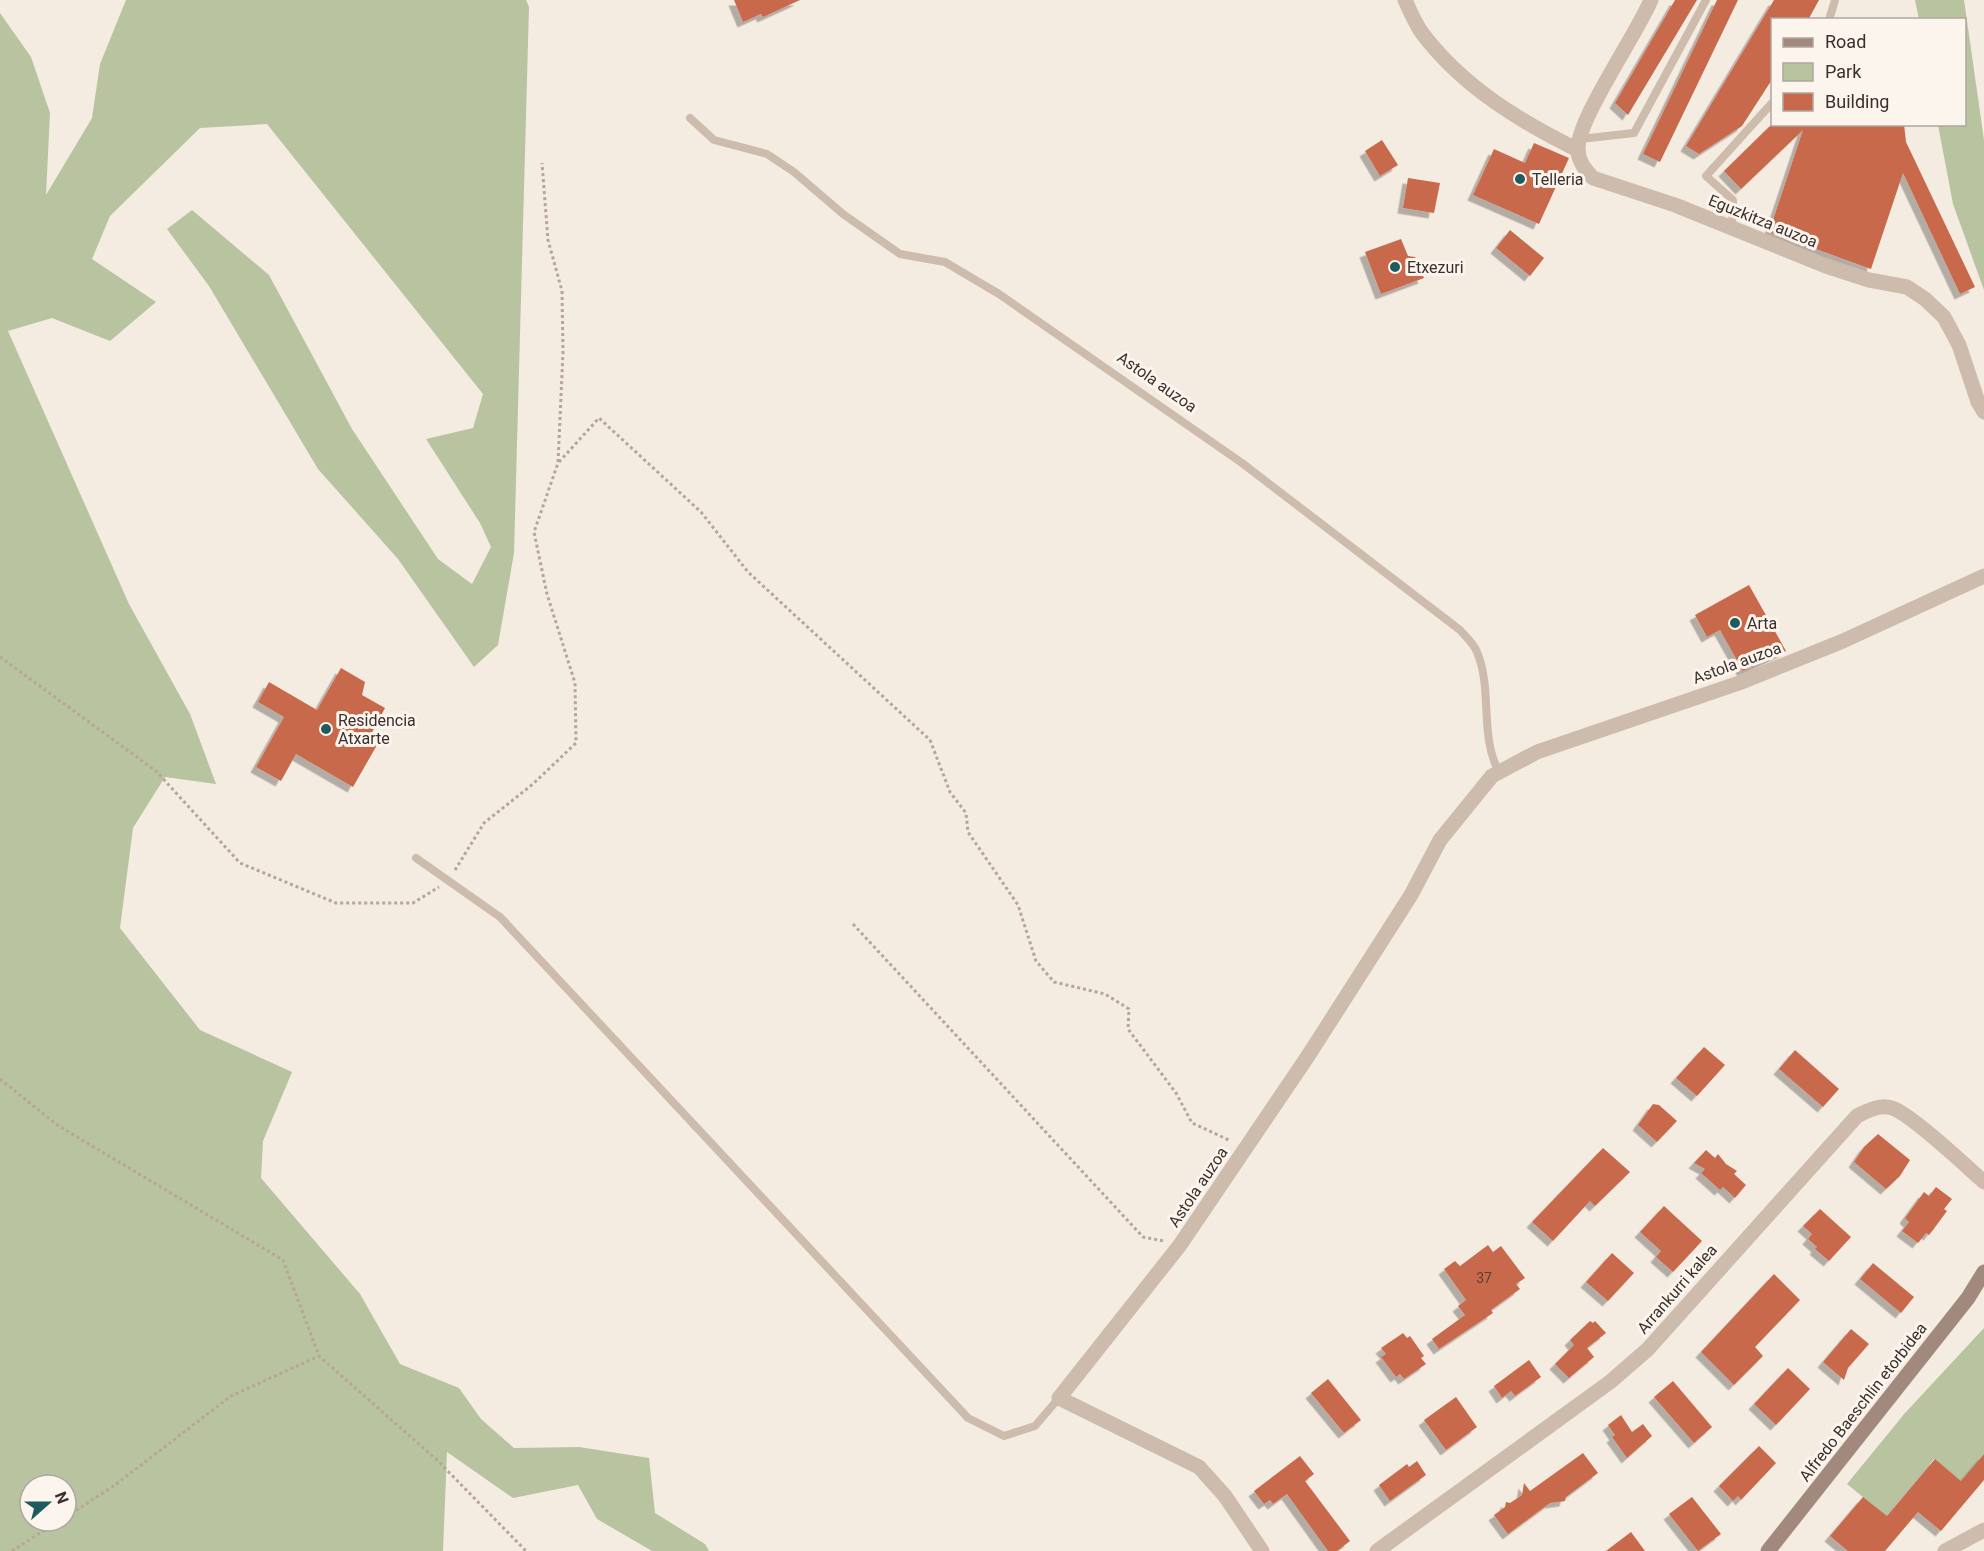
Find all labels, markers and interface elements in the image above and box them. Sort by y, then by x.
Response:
legend [1771,18,1966,126]
text: Road [1825,31,1866,52]
text: Park [1825,61,1862,82]
text: Building [1825,91,1889,112]
place label: Telleria [1532,170,1584,189]
marker: Telleria [1513,172,1527,186]
street label: Eguzkitza auzoa [1706,191,1820,251]
place label: Etxezuri [1407,258,1464,277]
marker: Etxezuri [1388,260,1402,274]
street label: Astola auzoa [1114,348,1200,416]
place label: Arta [1747,614,1777,633]
marker: Arta [1728,616,1742,630]
street label: Astola auzoa [1690,638,1784,688]
place label: Residencia Atxarte [338,711,416,748]
marker: Residencia Atxarte [319,722,333,736]
street label: Astola auzoa [1164,1143,1232,1231]
street label: Arrankurri kalea [1633,1240,1721,1338]
house number: 37 [1476,1270,1492,1286]
street label: Alfredo Baeschlin etorbidea [1795,1319,1931,1485]
north arrow [18,1473,78,1533]
text: N [51,1489,72,1506]

